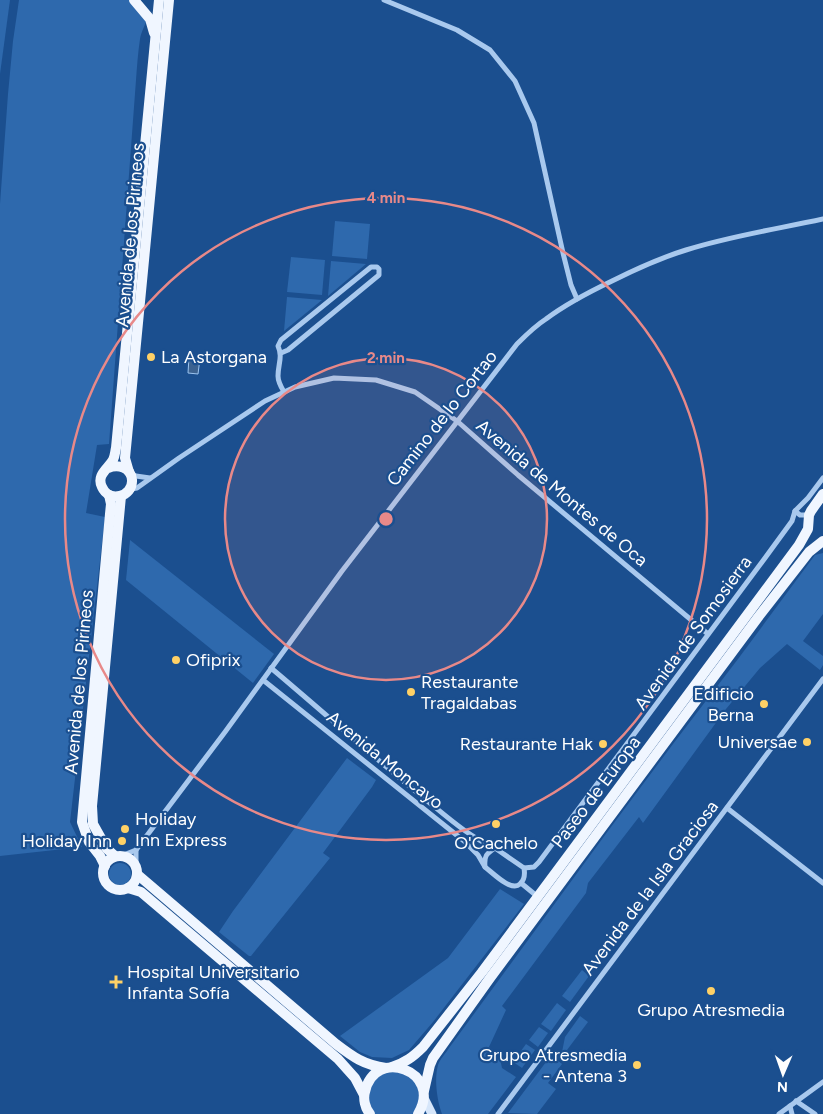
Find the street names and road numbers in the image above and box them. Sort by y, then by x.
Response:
street label: Avenida de los Pirineos [111,142,149,328]
street label: Camino de lo Cortao [382,346,502,490]
street label: Avenida de Montes de Oca [472,415,652,571]
street label: Avenida de Somosierra [630,552,756,714]
street label: Avenida de los Pirineos [60,589,98,775]
street label: Avenida Moncayo [322,706,448,814]
street label: Paseo de Europa [547,732,645,852]
street label: Avenida de la Isla Graciosa [577,796,723,980]

